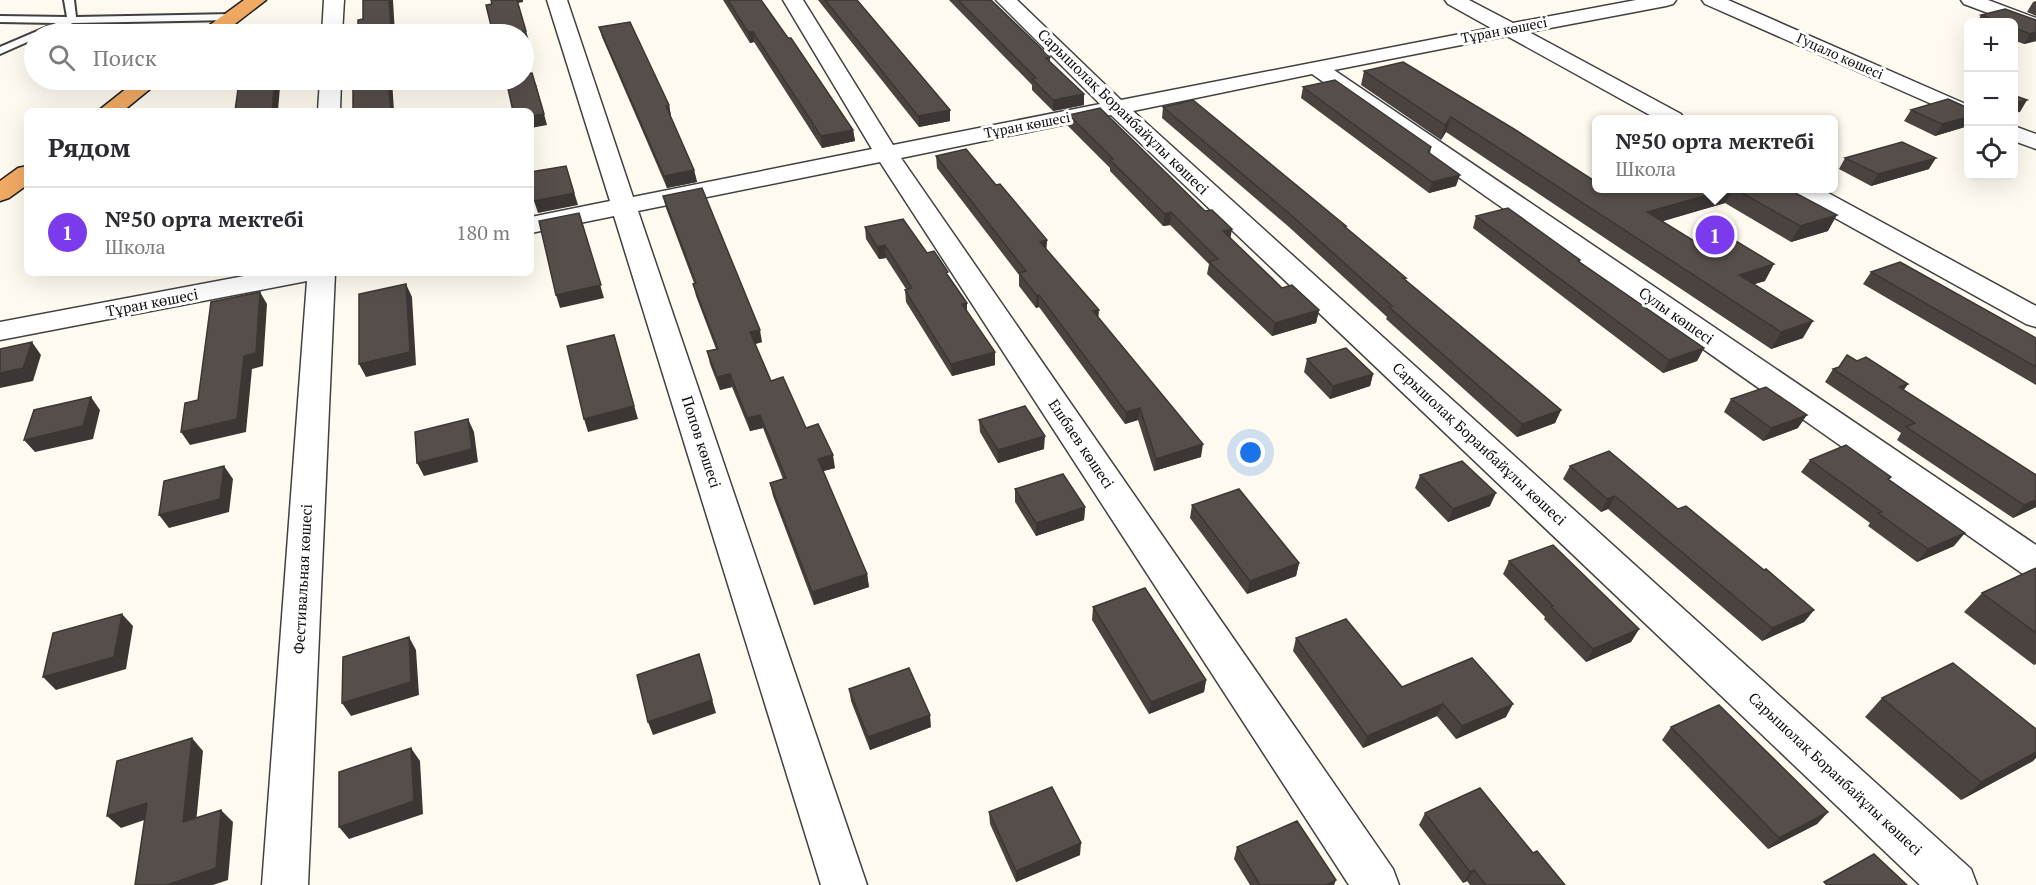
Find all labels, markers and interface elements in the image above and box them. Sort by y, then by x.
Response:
street label: Тұран көшесі [1459,12,1549,47]
map controls [1964,18,2018,180]
button: + [1964,18,2018,72]
search box [24,24,534,90]
street label: Сарышолақ Боранбайұлы көшесі [1034,24,1214,199]
street label: Гуцало көшесі [1794,28,1887,83]
icon: search [45,41,78,74]
text: Поиск [93,43,157,72]
button: − [1964,72,2018,126]
street label: Тұран көшесі [982,107,1072,142]
popup [1592,115,1838,193]
text: №50 орта мектебі [1615,126,1815,155]
button: locate [1964,126,2018,180]
text: Рядом [48,130,131,164]
text: Школа [1615,155,1676,182]
text: №50 орта мектебі [105,204,304,233]
pin: 1 [1696,212,1734,258]
text: 1 [62,219,73,246]
text: 180 m [456,219,510,246]
text: Школа [105,233,166,260]
street label: Сулы көшесі [1635,282,1718,348]
street label: Тұран көшесі [104,283,200,321]
street label: Сарышолақ Боранбайұлы көшесі [1388,357,1571,529]
street label: Попов көшесі [678,393,726,490]
street label: Ешбаев көшесі [1045,395,1119,492]
your location [1236,438,1265,467]
street label: Фестивальная көшесі [288,503,316,654]
street label: Сарышолақ Боранбайұлы көшесі [1744,687,1927,859]

